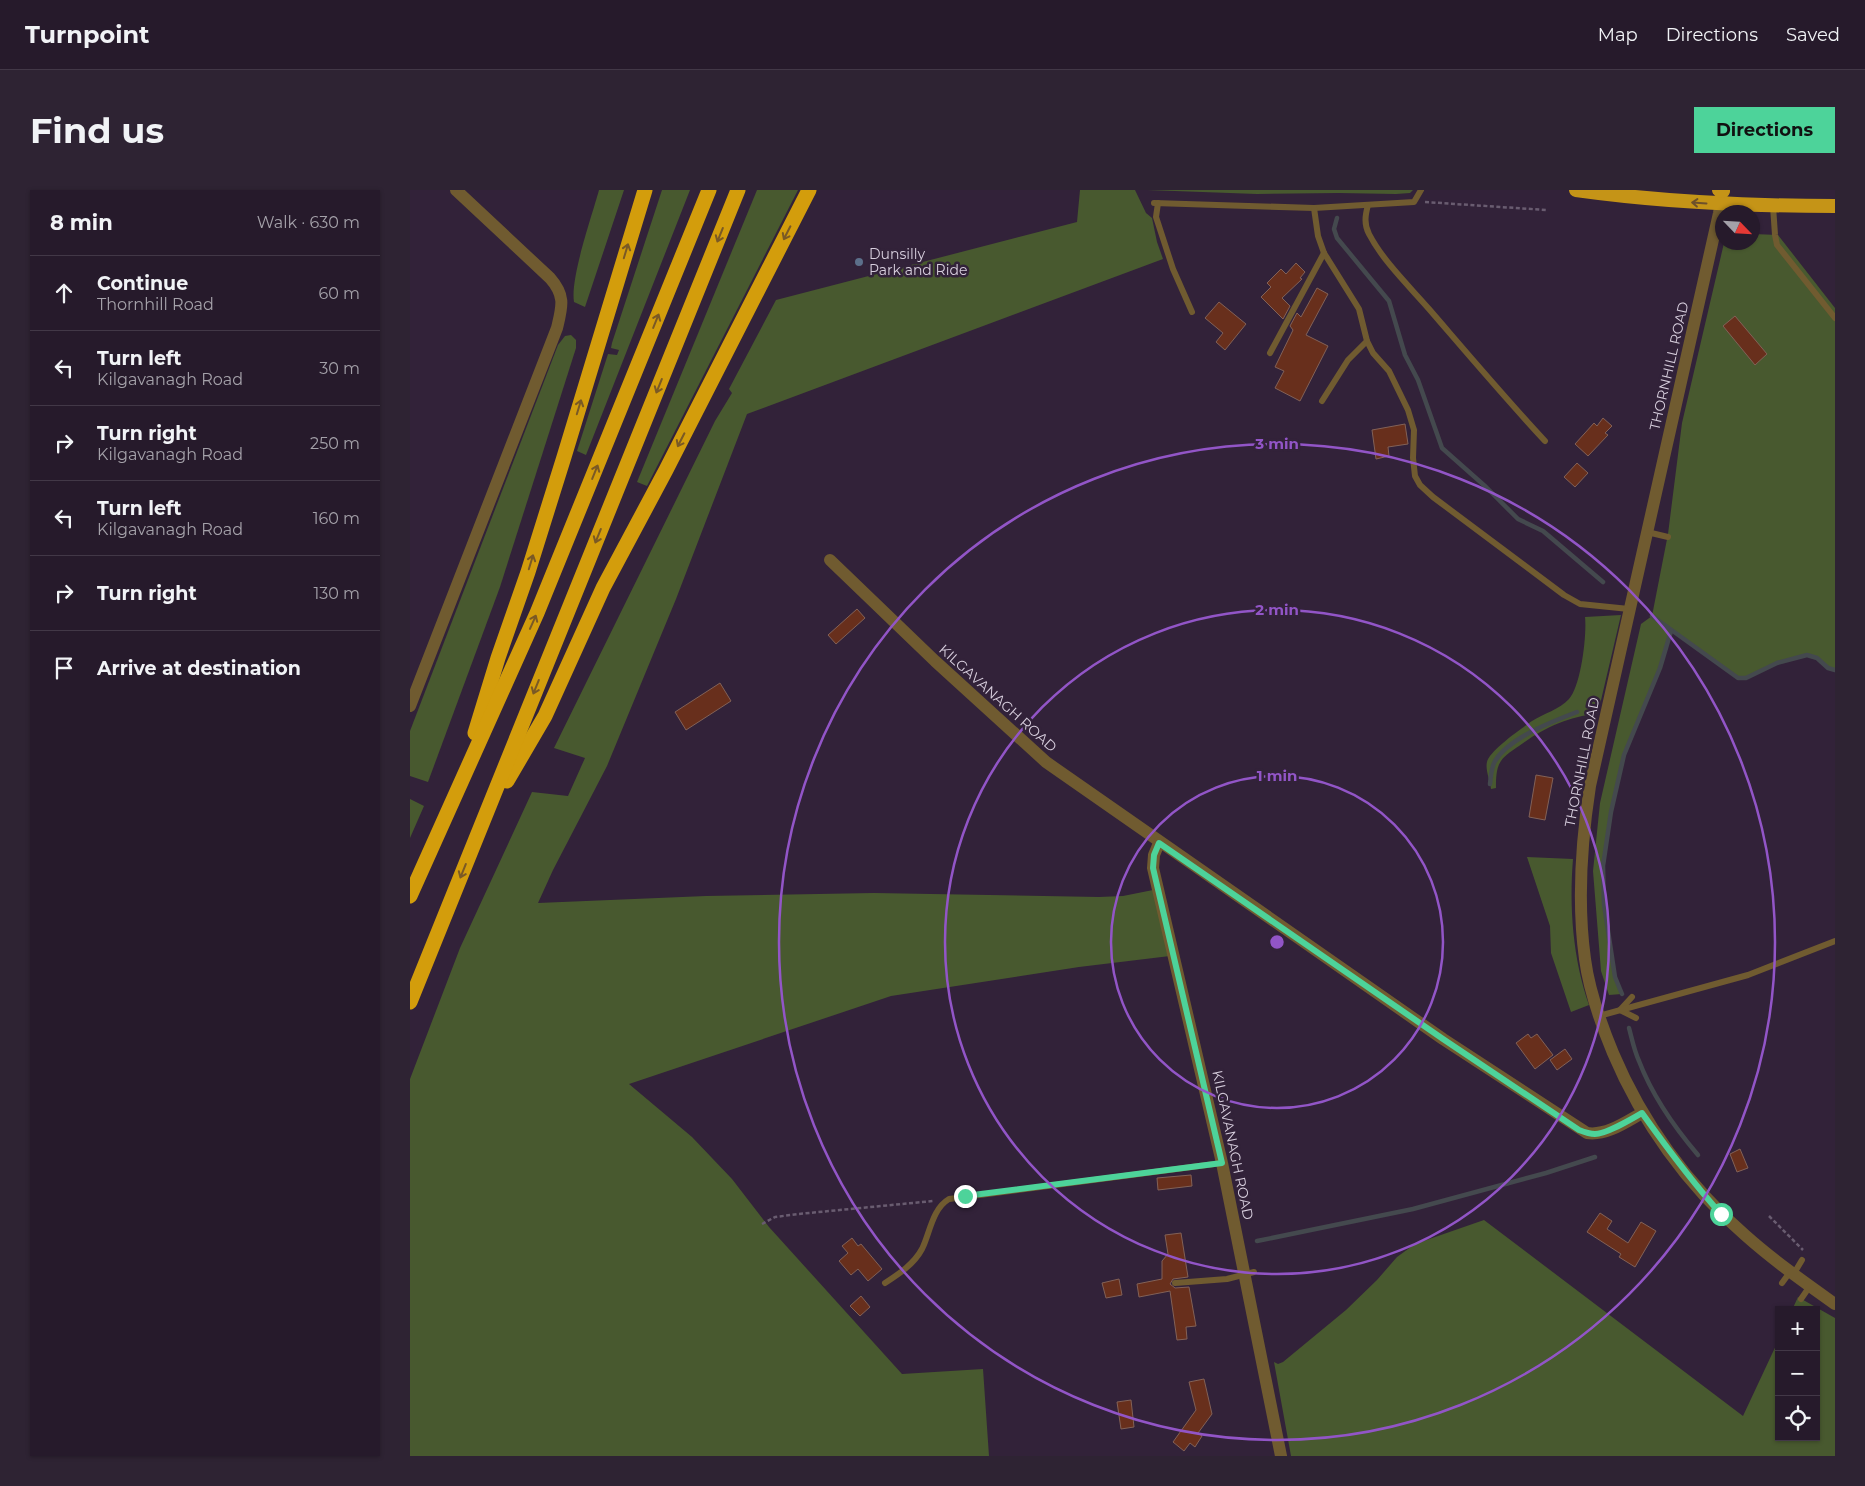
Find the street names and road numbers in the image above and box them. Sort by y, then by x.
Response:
street label: THORNHILL ROAD [1645,300,1693,432]
street label: KILGAVANAGH ROAD [935,640,1061,756]
street label: THORNHILL ROAD [1561,696,1603,828]
street label: KILGAVANAGH ROAD [1208,1069,1258,1221]

